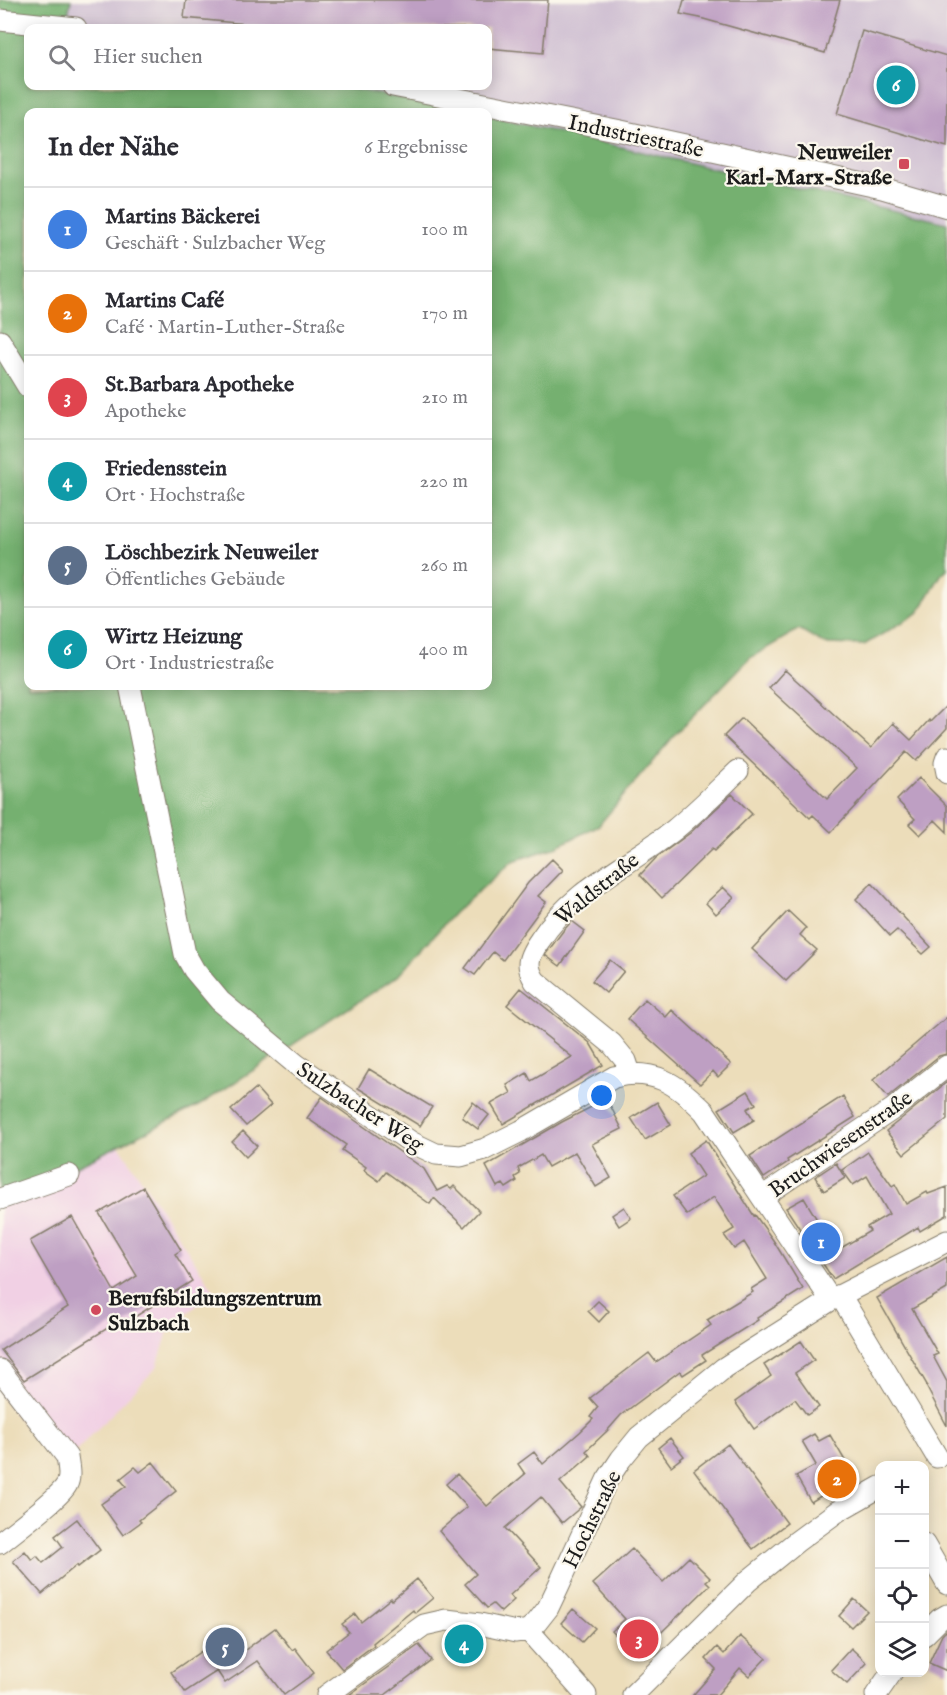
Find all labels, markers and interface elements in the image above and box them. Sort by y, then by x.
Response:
search box [24,24,492,90]
icon: search [45,41,78,74]
text: Hier suchen [93,43,203,71]
pin: 6 [876,62,916,107]
street label: Industriestraße [565,109,706,165]
text: In der Nähe [48,131,179,164]
text: 6 Ergebnisse [364,135,468,160]
place label: Neuweiler Karl-Marx-Straße [725,139,893,192]
marker: Neuweiler Karl-Marx-Straße [897,157,911,171]
text: Martins Bäckerei [105,203,260,231]
text: 1 [64,217,71,242]
text: 100 m [421,217,468,242]
text: Geschäft · Sulzbacher Weg [105,231,325,256]
text: Martins Café [105,287,224,315]
text: 2 [63,301,72,326]
text: 170 m [422,301,468,326]
text: Café · Martin-Luther-Straße [105,315,345,340]
text: St.Barbara Apotheke [105,371,294,399]
text: 3 [64,385,71,410]
text: 210 m [422,385,468,410]
text: Apotheke [105,399,187,424]
text: Friedensstein [105,455,227,483]
text: 4 [63,469,72,494]
text: 220 m [420,469,468,494]
text: Ort · Hochstraße [105,483,245,508]
text: Löschbezirk Neuweiler [105,539,319,567]
text: 5 [64,553,71,578]
text: 260 m [421,553,468,578]
text: Öffentliches Gebäude [105,567,285,592]
text: Wirtz Heizung [105,623,242,651]
text: 6 [63,637,72,662]
text: 400 m [419,637,468,662]
text: Ort · Industriestraße [105,651,274,676]
street label: Waldstraße [549,847,645,932]
street label: Sulzbacher Weg [291,1056,430,1160]
your location [587,1081,616,1110]
street label: Bruchwiesenstraße [764,1085,918,1205]
pin: 1 [802,1220,840,1264]
place label: Berufsbildungszentrum Sulzbach [108,1285,322,1338]
marker: Berufsbildungszentrum Sulzbach [89,1303,103,1317]
pin: 2 [818,1456,856,1502]
map controls [875,1461,929,1677]
button: + [875,1461,929,1515]
street label: Hochstraße [557,1466,629,1574]
button: − [875,1515,929,1569]
button: locate [875,1569,929,1623]
pin: 3 [620,1616,658,1662]
pin: 4 [444,1622,484,1666]
button: layers [875,1623,929,1677]
pin: 5 [206,1624,244,1670]

